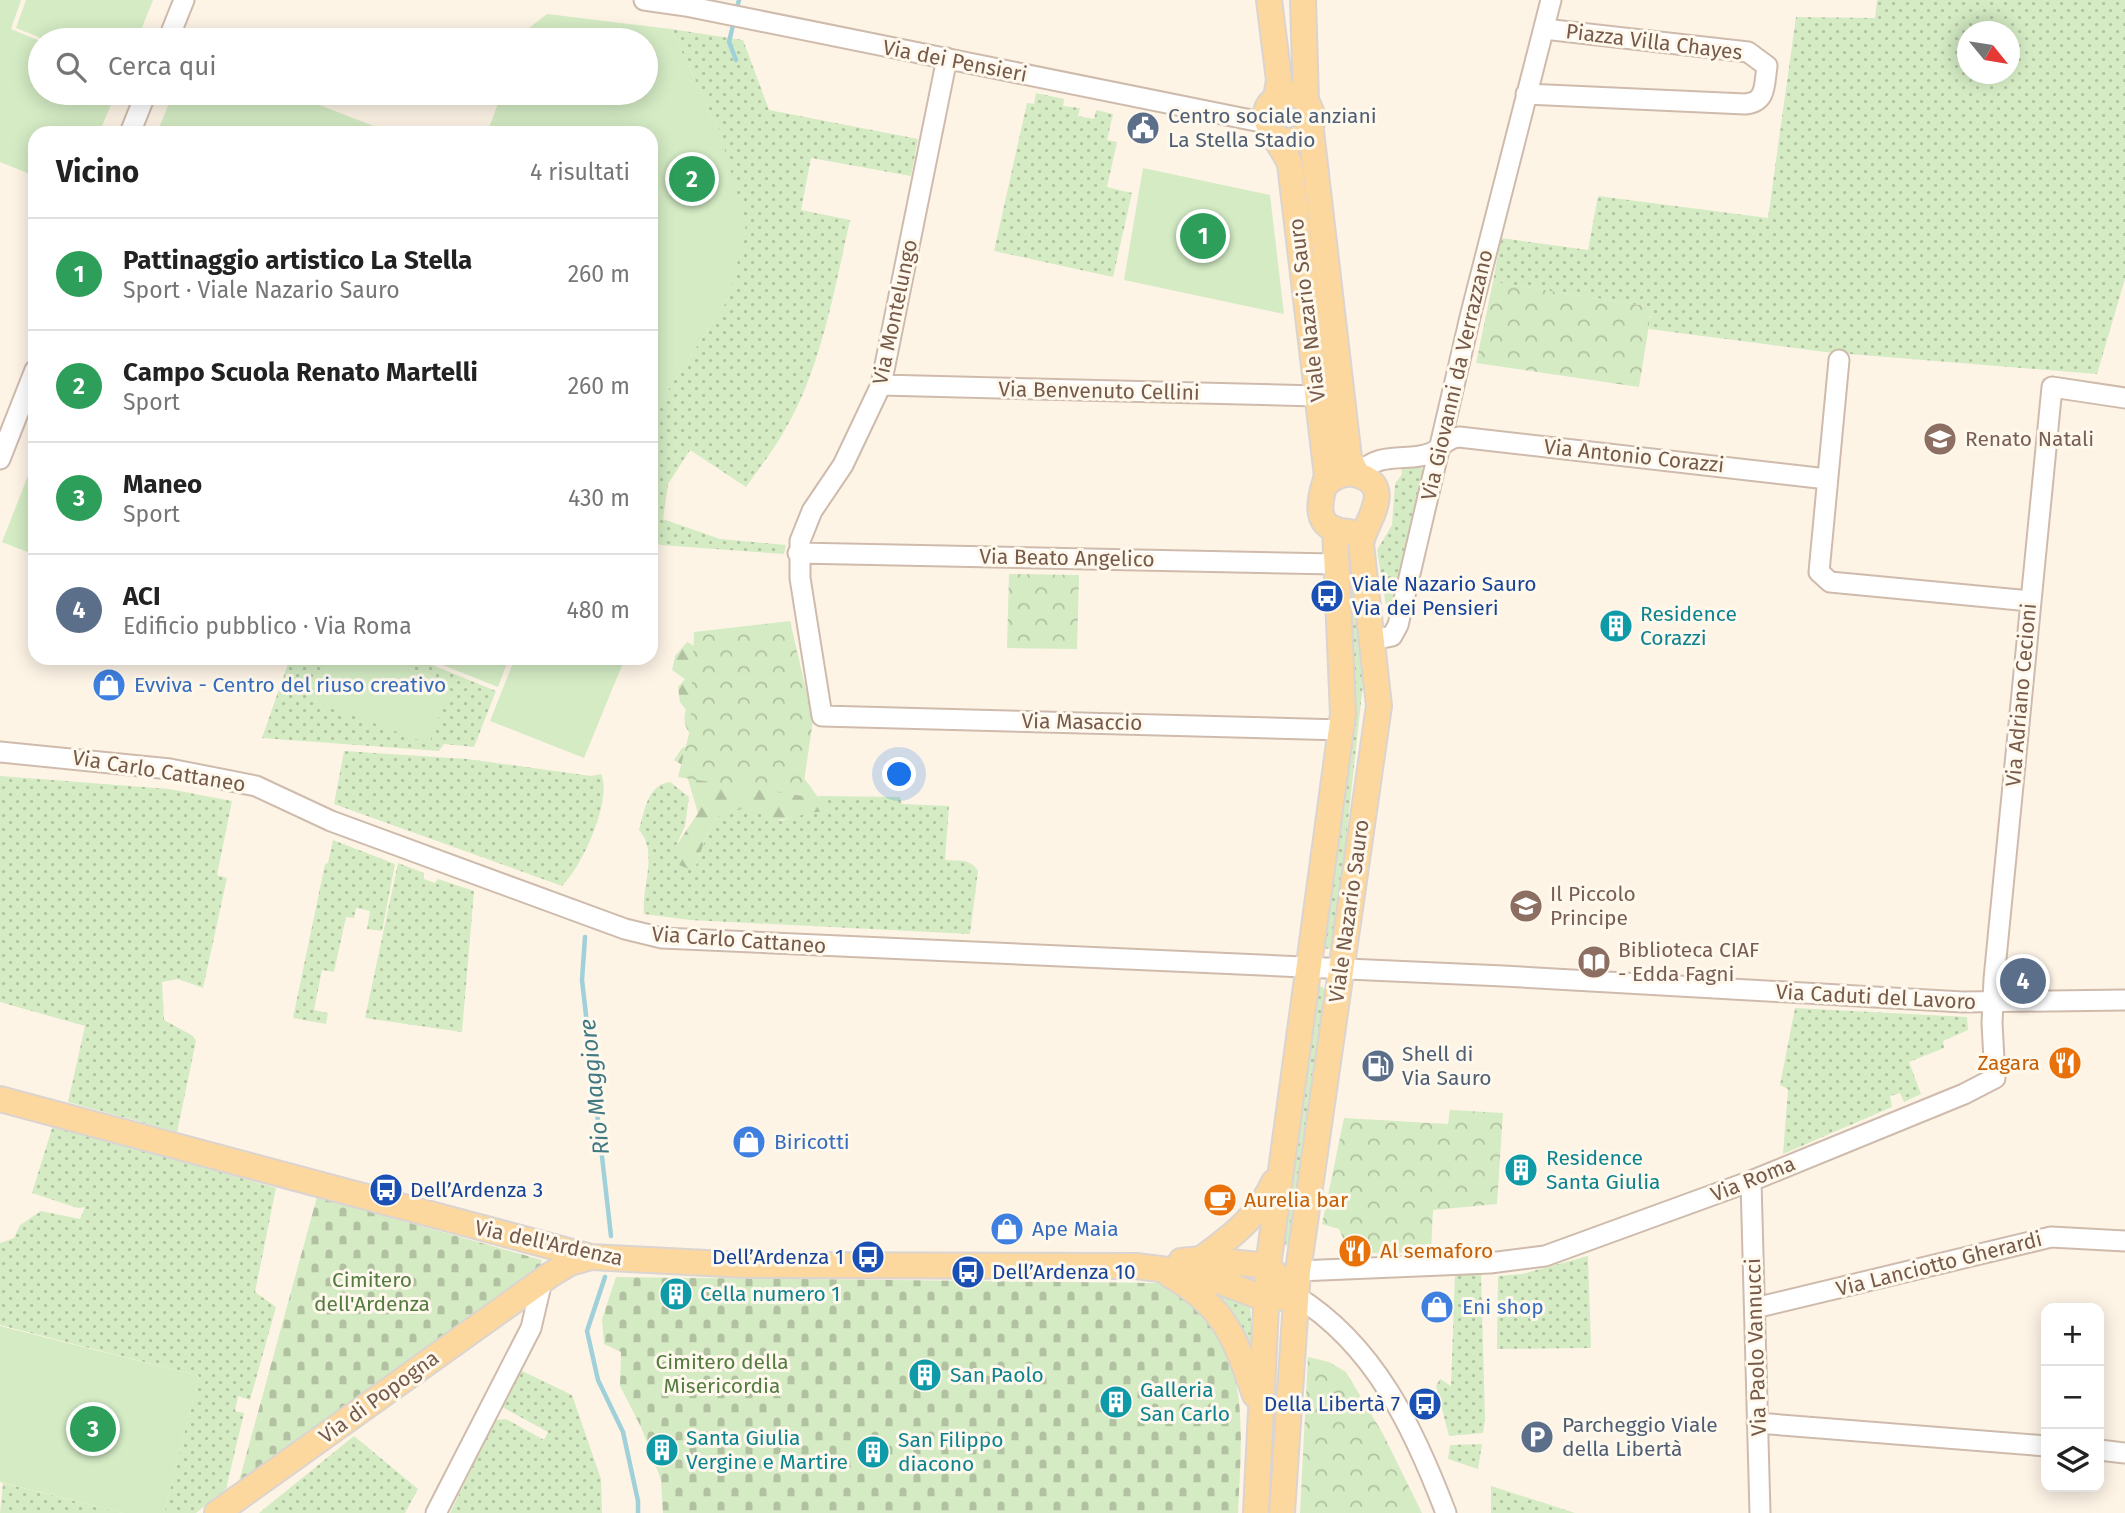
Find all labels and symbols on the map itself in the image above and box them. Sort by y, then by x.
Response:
street label: Piazza Villa Chayes [1564,18,1744,66]
north arrow [1957,21,2020,84]
street label: Via dei Pensieri [881,34,1029,88]
place label: Centro sociale anziani La Stella Stadio [1168,103,1377,153]
public building icon: Centro sociale anziani La Stella Stadio [1124,109,1162,147]
pin: 2 [669,153,715,205]
pin: 1 [1180,210,1226,262]
street label: Viale Nazario Sauro [1283,217,1331,403]
street label: Via Montelungo [867,237,923,387]
street label: Via Giovanni da Verrazzano [1415,247,1499,503]
street label: Via Benvenuto Cellini [998,376,1200,406]
school or university icon: Renato Natali [1921,420,1959,458]
place label: Renato Natali [1965,426,2094,452]
street label: Via Antonio Corazzi [1543,434,1725,478]
street label: Via Beato Angelico [979,543,1155,573]
place label: Viale Nazario Sauro Via dei Pensieri [1352,571,1537,621]
bus stop icon: Viale Nazario Sauro Via dei Pensieri [1308,577,1346,615]
place label: Residence Corazzi [1640,601,1737,651]
street label: Via Adriano Cecioni [2000,602,2042,788]
building icon: Residence Corazzi [1597,607,1635,645]
shop icon: Evviva - Centro del riuso creativo [90,666,128,704]
place label: Evviva - Centro del riuso creativo [134,672,446,698]
street label: Via Masaccio [1021,708,1143,736]
street label: Via Carlo Cattaneo [71,744,247,798]
your location [882,757,916,791]
street label: Viale Nazario Sauro [1323,818,1375,1004]
place label: Il Piccolo Principe [1550,881,1636,931]
school or university icon: Il Piccolo Principe [1507,887,1545,925]
street label: Via Carlo Cattaneo [651,921,827,959]
place label: Biblioteca CIAF - Edda Fagni [1618,937,1759,987]
library icon: Biblioteca CIAF - Edda Fagni [1575,943,1613,981]
pin: 4 [2000,955,2046,1007]
street label: Via Caduti del Lavoro [1775,979,1977,1015]
water label: Rio Maggiore [573,1017,615,1156]
place label: Shell di Via Sauro [1402,1041,1491,1091]
restaurant icon: Zagara [2046,1044,2084,1082]
fuel station icon: Shell di Via Sauro [1359,1047,1397,1085]
place label: Zagara [1977,1050,2040,1076]
shop icon: Biricotti [730,1123,768,1161]
place label: Biricotti [774,1129,850,1155]
place label: Residence Santa Giulia [1546,1145,1661,1195]
street label: Via Roma [1707,1150,1799,1208]
building icon: Residence Santa Giulia [1502,1151,1540,1189]
bus stop icon: Dell’Ardenza 3 [367,1171,405,1209]
place label: Dell’Ardenza 3 [410,1177,543,1203]
cafe icon: Aurelia bar [1201,1181,1239,1219]
place label: Aurelia bar [1244,1187,1348,1213]
shop icon: Ape Maia [988,1210,1026,1248]
street label: Via dell'Ardenza [473,1215,625,1271]
place label: Ape Maia [1032,1216,1119,1242]
street label: Via Lanciotto Gherardi [1833,1226,2045,1302]
restaurant icon: Al semaforo [1336,1232,1374,1270]
bus stop icon: Dell’Ardenza 1 [849,1238,887,1276]
place label: Al semaforo [1380,1238,1493,1264]
place label: Dell’Ardenza 1 [712,1244,844,1270]
bus stop icon: Dell’Ardenza 10 [949,1253,987,1291]
street label: Via Paolo Vannucci [1740,1258,1772,1436]
place label: Dell’Ardenza 10 [992,1259,1136,1285]
park label: Cimitero dell'Ardenza [314,1267,430,1317]
building icon: Cella numero 1 [657,1275,695,1313]
place label: Cella numero 1 [700,1281,840,1307]
shop icon: Eni shop [1418,1288,1456,1326]
place label: Eni shop [1462,1294,1544,1320]
street label: Via di Popogna [314,1345,444,1449]
park label: Cimitero della Misericordia [655,1349,789,1399]
building icon: San Paolo [906,1356,944,1394]
place label: San Paolo [950,1362,1044,1388]
place label: Galleria San Carlo [1140,1377,1230,1427]
building icon: Galleria San Carlo [1097,1383,1135,1421]
bus stop icon: Della Libertà 7 [1406,1385,1444,1423]
place label: Della Libertà 7 [1264,1391,1400,1417]
pin: 3 [70,1403,116,1455]
place label: Parcheggio Viale della Libertà [1562,1412,1718,1462]
parking icon: Parcheggio Viale della Libertà [1518,1418,1556,1456]
place label: Santa Giulia Vergine e Martire [686,1425,848,1475]
place label: San Filippo diacono [898,1427,1004,1477]
building icon: Santa Giulia Vergine e Martire [643,1431,681,1469]
building icon: San Filippo diacono [854,1433,892,1471]

